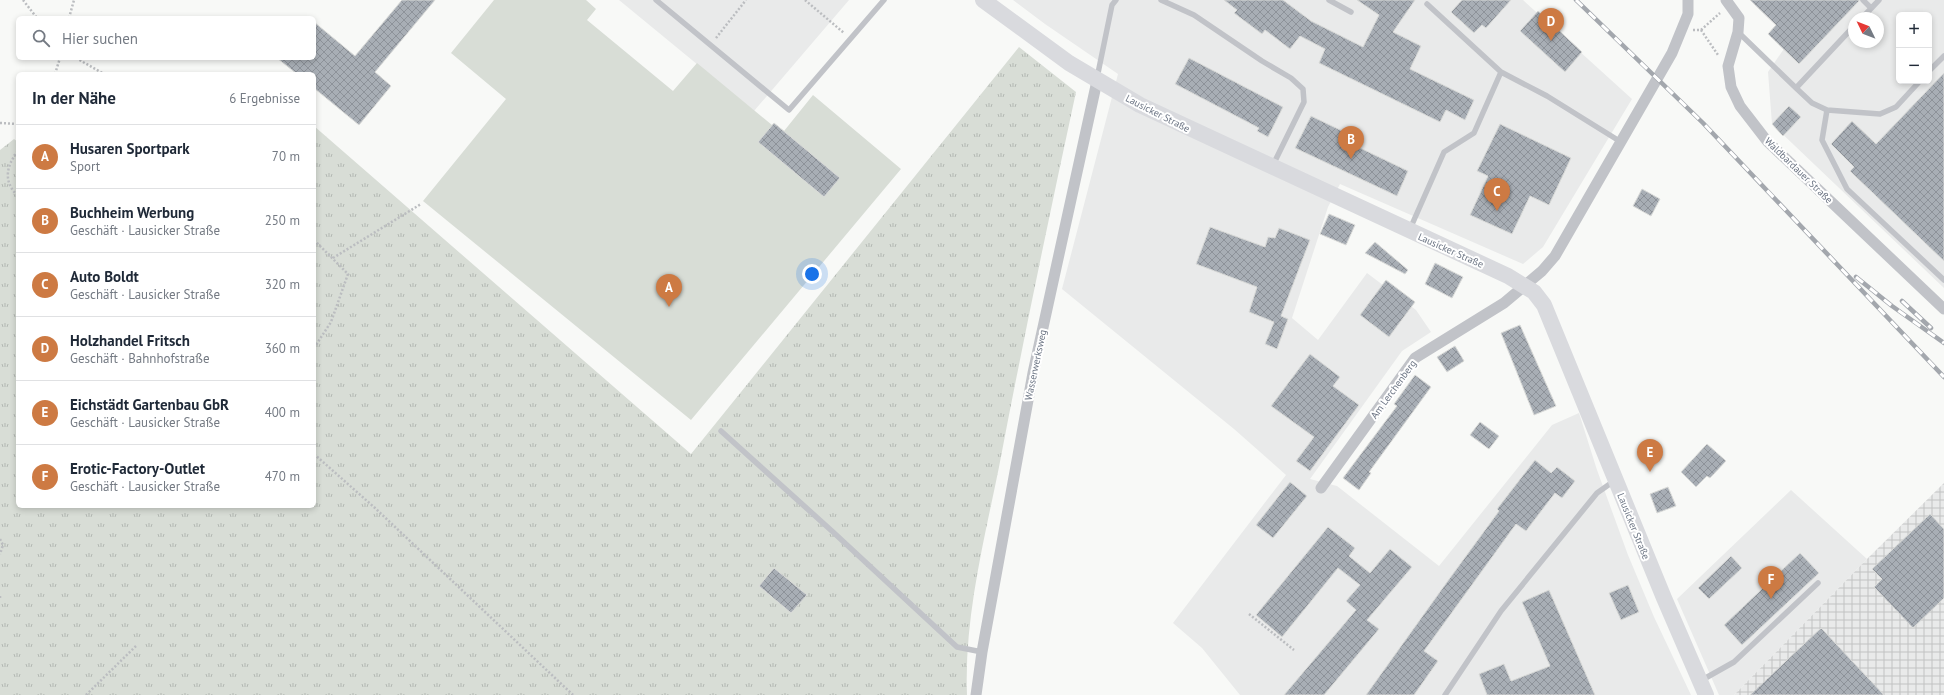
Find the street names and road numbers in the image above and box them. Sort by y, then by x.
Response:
street label: Lausicker Straße [1123,92,1192,135]
street label: Waldbardauer Straße [1762,134,1835,206]
street label: Lausicker Straße [1416,230,1486,271]
street label: Wasserwerksweg [1022,329,1049,402]
street label: Am Lerchenberg [1368,357,1419,421]
street label: Lausicker Straße [1614,491,1653,561]

